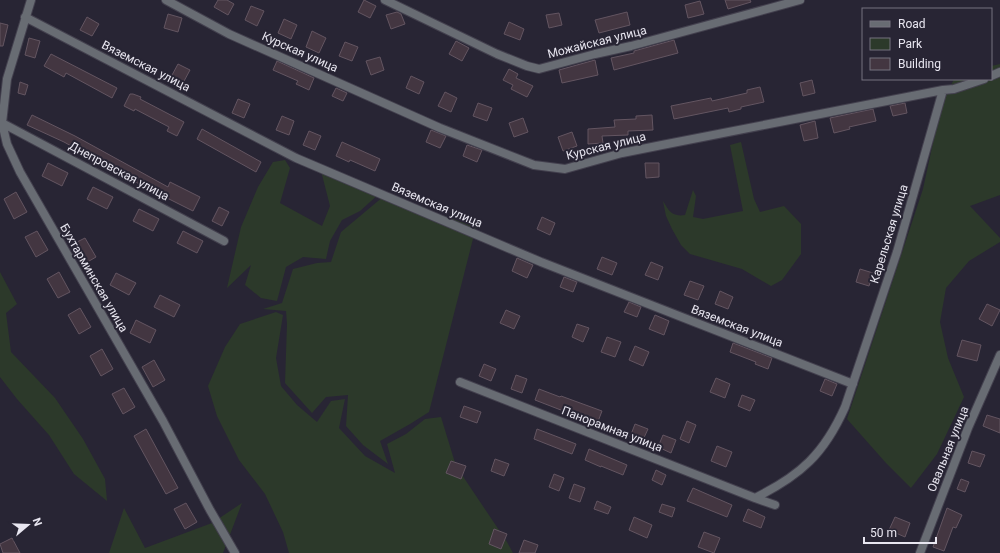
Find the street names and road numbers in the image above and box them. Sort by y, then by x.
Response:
street label: Можайская улица [546,23,648,61]
street label: Курская улица [260,29,340,75]
street label: Вяземская улица [100,38,192,94]
street label: Курская улица [565,129,647,163]
street label: Днепровская улица [66,139,172,203]
street label: Вяземская улица [390,180,484,230]
street label: Карельская улица [867,183,911,285]
street label: Бухтарминская улица [57,221,131,335]
street label: Вяземская улица [689,302,785,350]
street label: Панорамная улица [560,403,664,455]
street label: Овальная улица [924,404,972,494]

